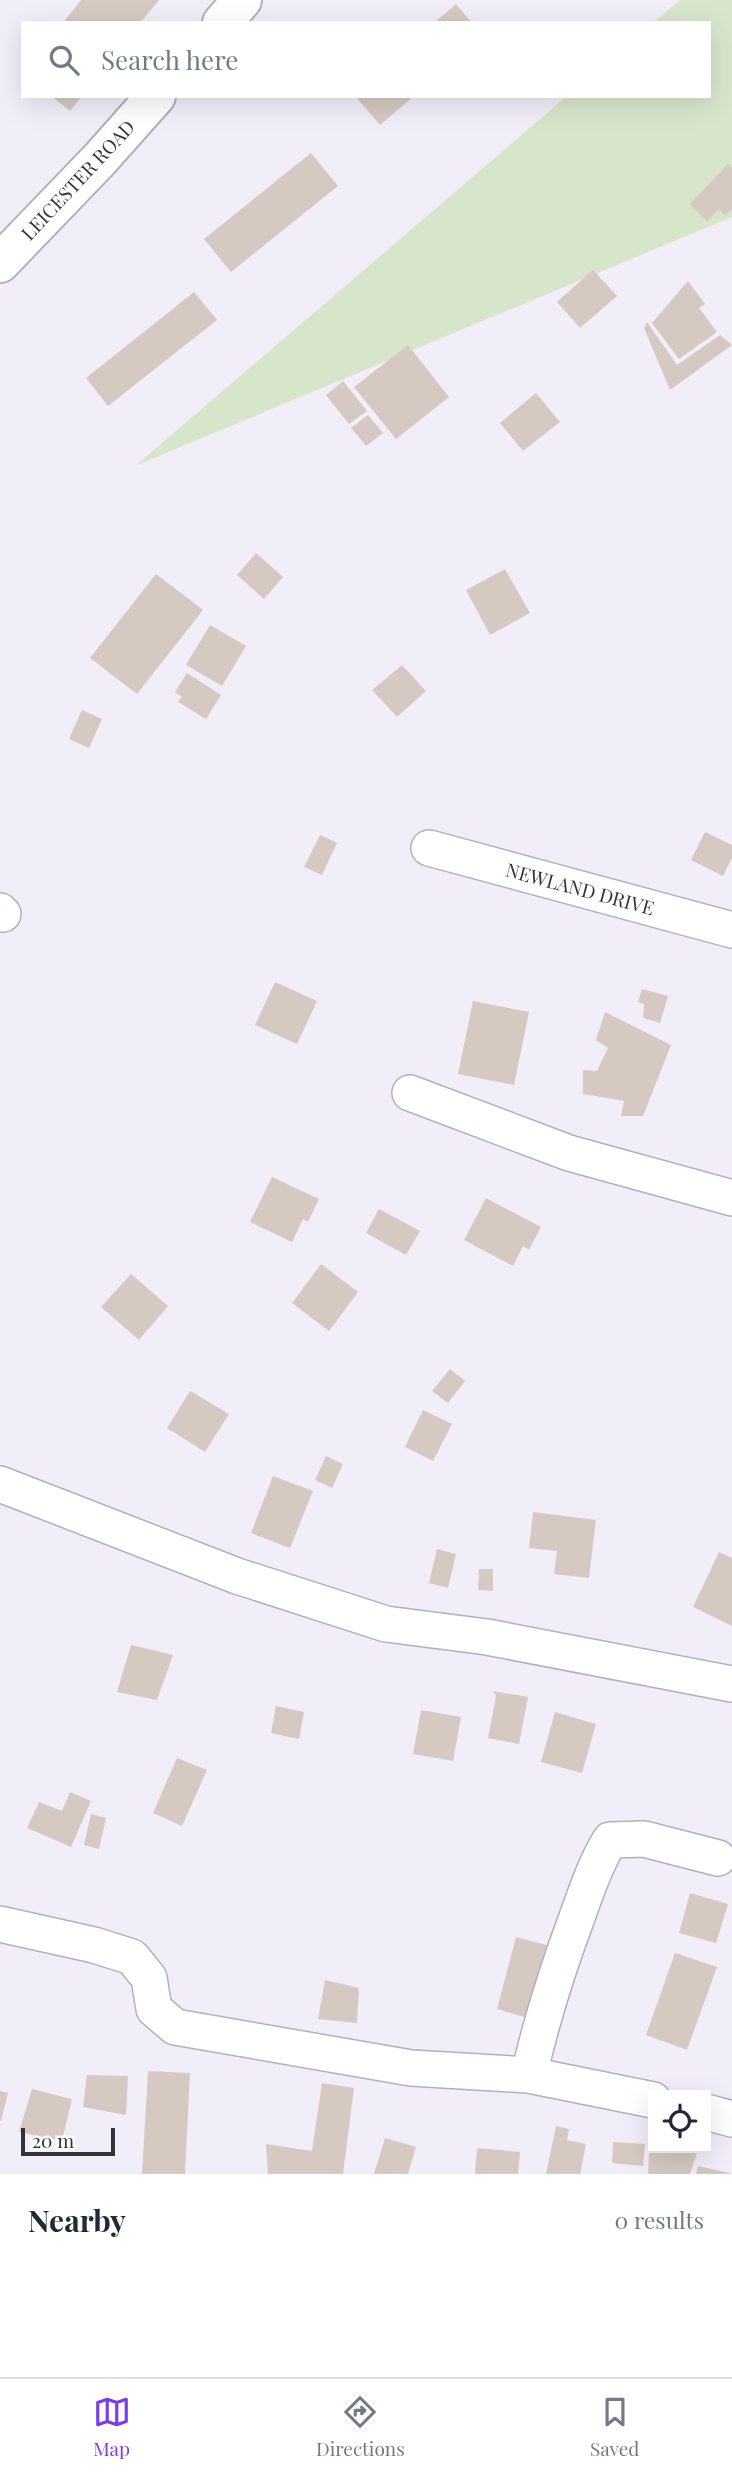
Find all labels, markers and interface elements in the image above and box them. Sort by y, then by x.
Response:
search box [21,21,711,98]
icon: search [45,41,83,79]
text: Search here [101,42,238,77]
street label: LEICESTER ROAD [15,114,140,245]
street label: NEWLAND DRIVE [503,856,657,920]
map controls [648,2090,711,2153]
button: locate [648,2090,711,2153]
scale bar [21,2125,116,2157]
text: 20 m [32,2127,74,2153]
text: Nearby [28,2200,126,2240]
text: 0 results [614,2204,704,2235]
tab: Map [93,2393,131,2461]
tab: Directions [316,2393,405,2461]
tab: Saved [590,2393,639,2461]

